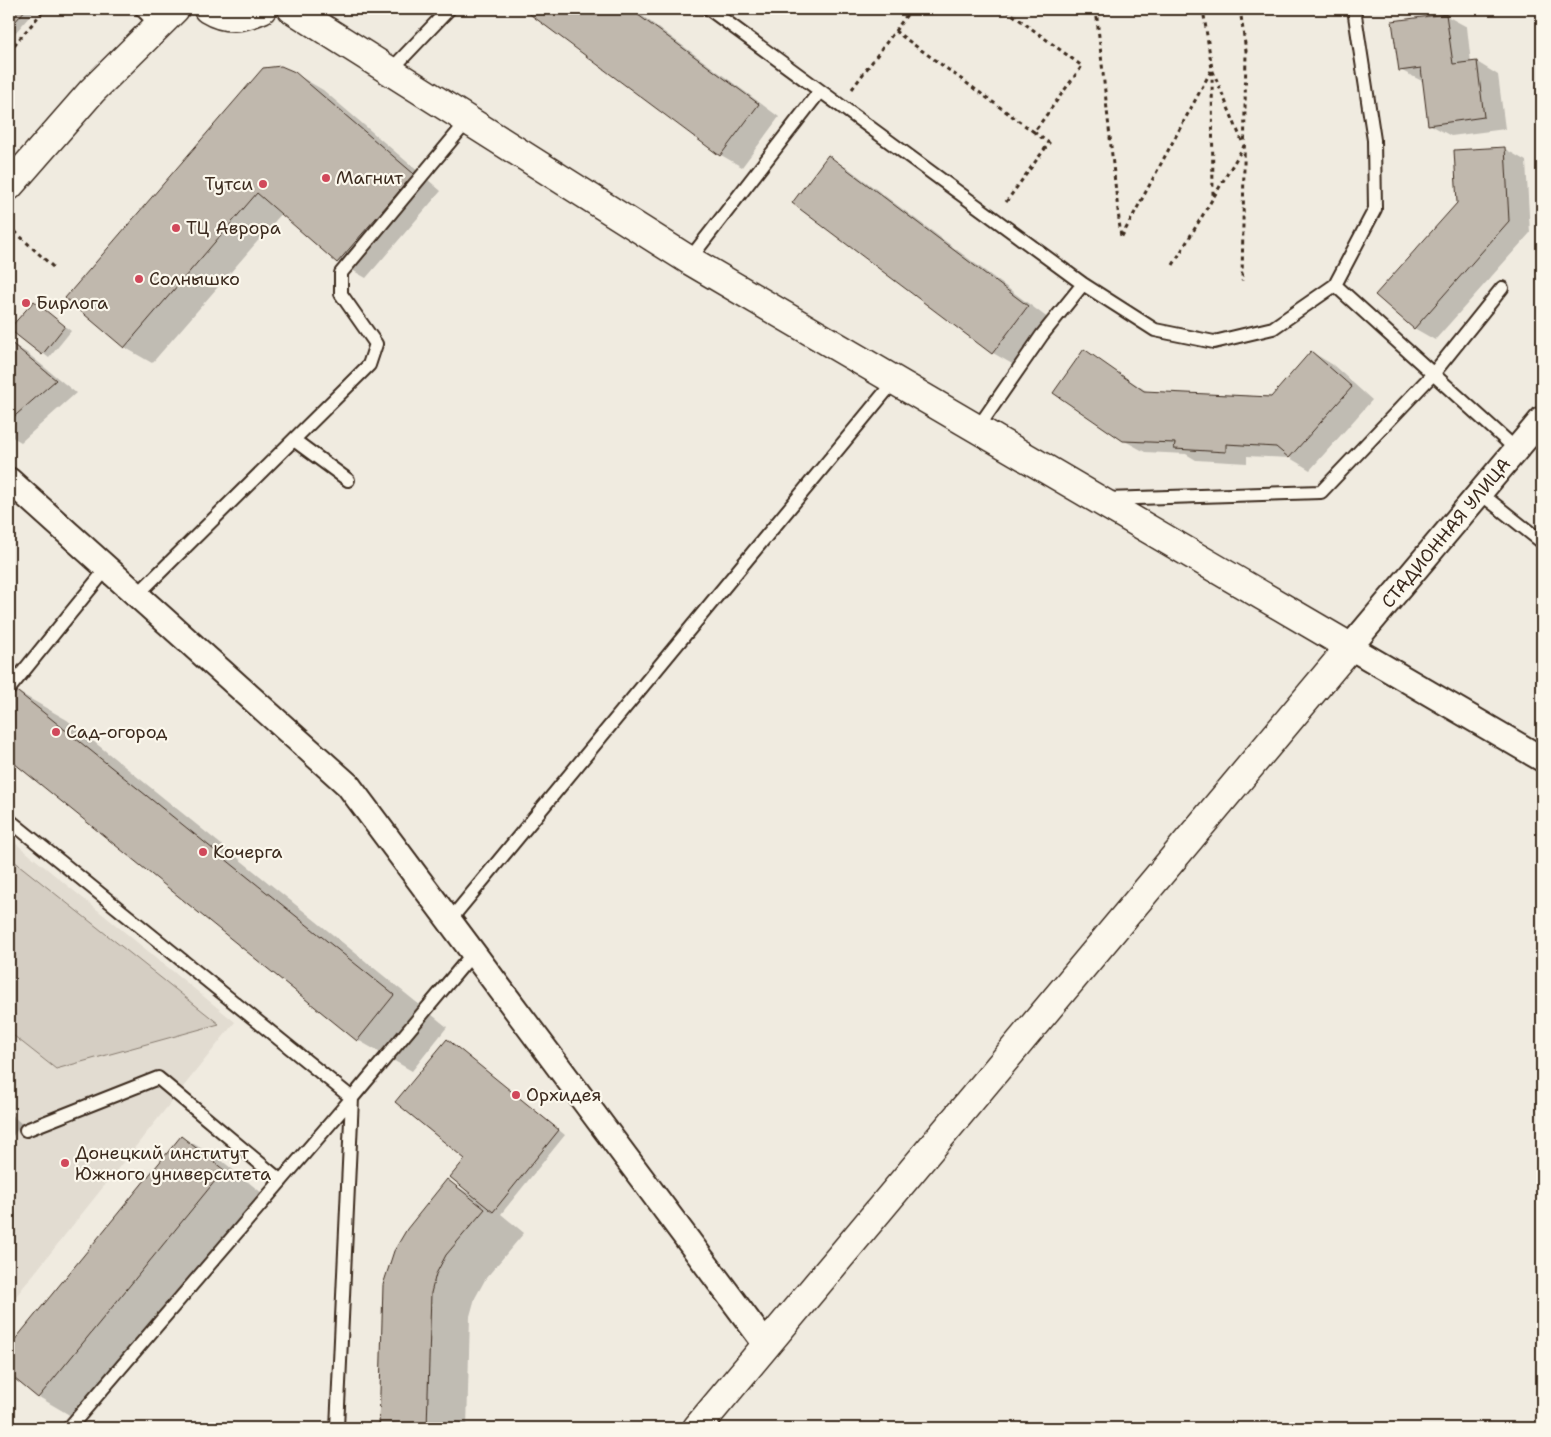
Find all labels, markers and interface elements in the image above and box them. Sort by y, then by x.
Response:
place label: Магнит [336,166,404,190]
place label: Тутси [205,172,253,196]
marker: Магнит [320,172,332,184]
marker: Тутси [257,178,269,190]
place label: ТЦ Аврора [186,216,281,240]
marker: ТЦ Аврора [170,222,182,234]
place label: Солнышко [149,267,240,291]
marker: Солнышко [133,273,145,285]
place label: Бирлога [36,291,108,315]
marker: Бирлога [20,297,32,309]
street label: СТАДИОННАЯ УЛИЦА [1376,453,1516,613]
place label: Сад-огород [66,720,168,744]
marker: Сад-огород [50,726,62,738]
place label: Кочерга [213,840,283,864]
marker: Кочерга [197,846,209,858]
place label: Орхидея [526,1083,601,1107]
marker: Орхидея [510,1089,522,1101]
place label: Донецкий институт Южного университета [75,1141,271,1186]
marker: Донецкий институт Южного университета [59,1157,71,1169]

